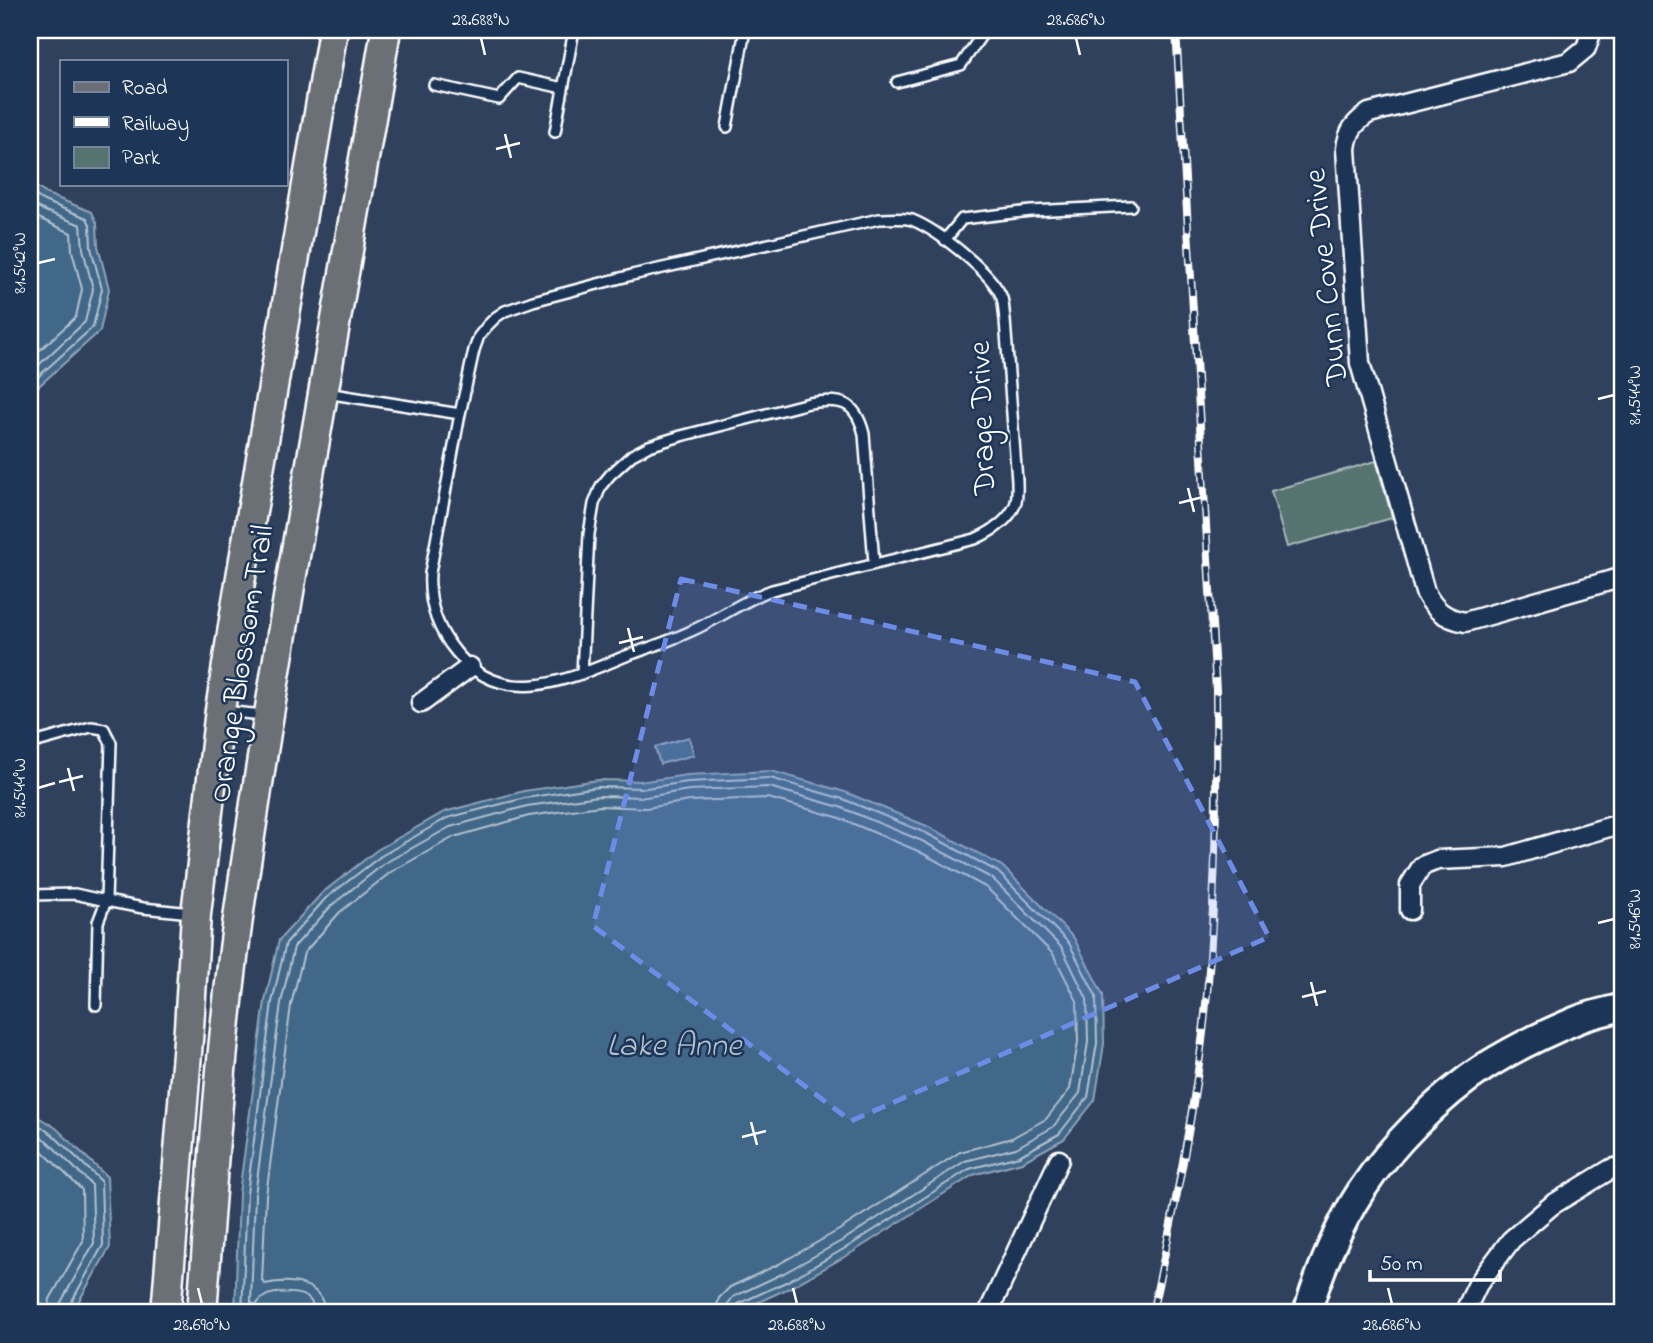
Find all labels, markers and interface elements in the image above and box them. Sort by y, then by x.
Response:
text: 28.688°N [452,8,510,34]
text: 28.686°N [1047,8,1105,34]
legend [60,60,287,186]
text: Road [122,74,168,104]
text: Railway [122,110,189,142]
text: Park [122,144,161,174]
street label: Dunn Cove Drive [1293,166,1363,389]
text: 81.542°W [8,232,34,294]
street label: Drage Drive [958,339,1010,497]
text: 81.544°W [1623,365,1649,425]
street label: Orange Blossom Trail [198,522,288,806]
text: 81.544°W [8,758,34,818]
text: 81.546°W [1623,889,1649,949]
water label: Lake Anne [606,1023,743,1071]
scale bar [1370,1238,1499,1282]
text: 50 m [1380,1250,1423,1280]
text: 28.690°N [173,1313,231,1339]
text: 28.688°N [768,1313,826,1339]
text: 28.686°N [1363,1313,1421,1339]

